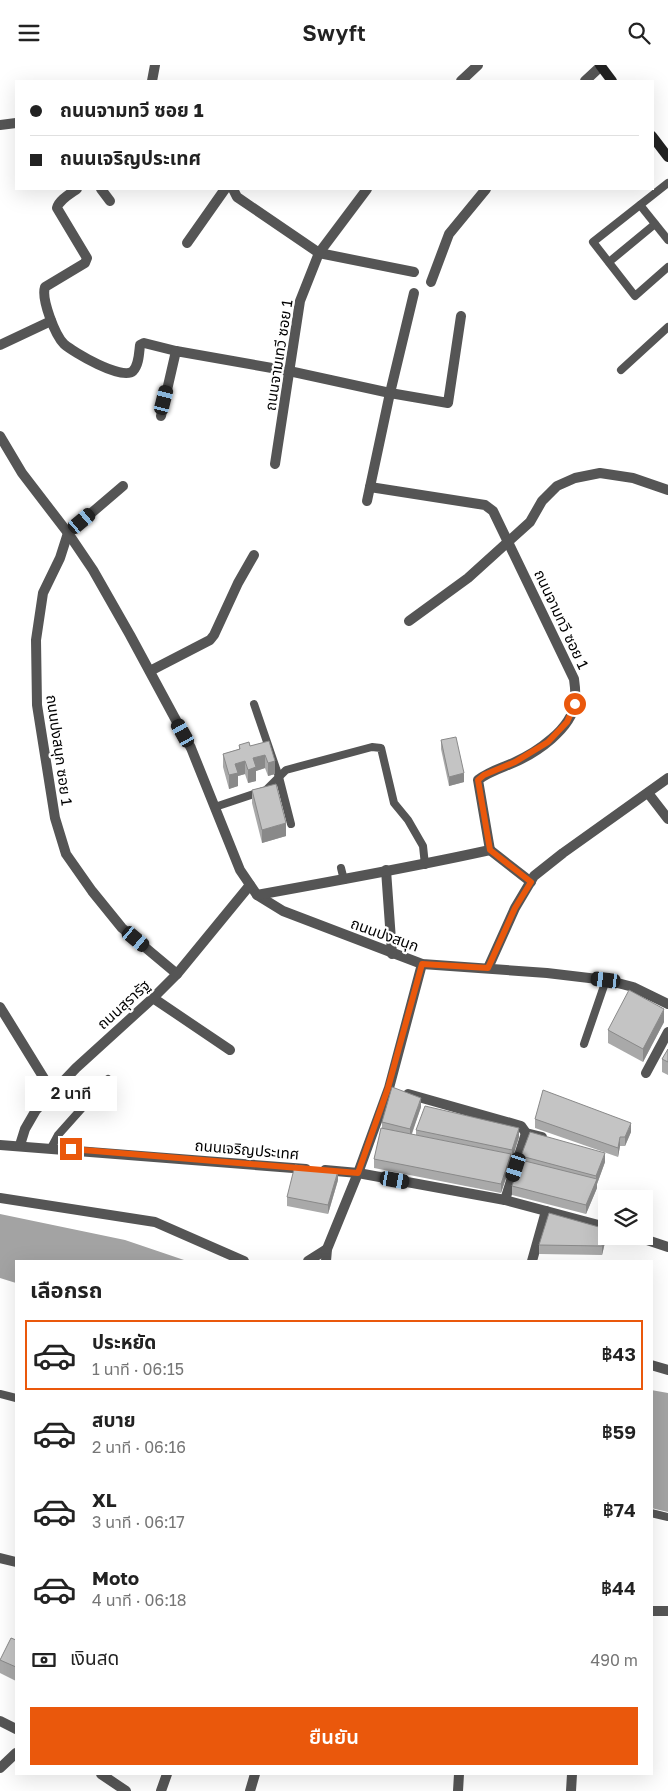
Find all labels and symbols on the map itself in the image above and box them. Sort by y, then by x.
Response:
street label: ถนนจามเทวี ซอย 1 [260,298,296,412]
car [153,384,174,416]
car [65,506,98,536]
street label: ถนนจามทวี ซอย 1 [531,566,593,672]
street label: ถนนปงสนุก ซอย 1 [42,693,77,807]
route start [564,693,586,715]
car [169,716,196,750]
street label: ถนนปงสนุก [348,913,422,956]
car [119,924,152,954]
car [590,971,621,989]
street label: ถนนสุรารัฐ [93,976,154,1033]
callout: 2 นาที [25,1077,117,1111]
street label: ถนนเจริญประเทศ [194,1135,300,1163]
route end [60,1138,82,1160]
car [504,1150,527,1184]
car [378,1170,411,1190]

